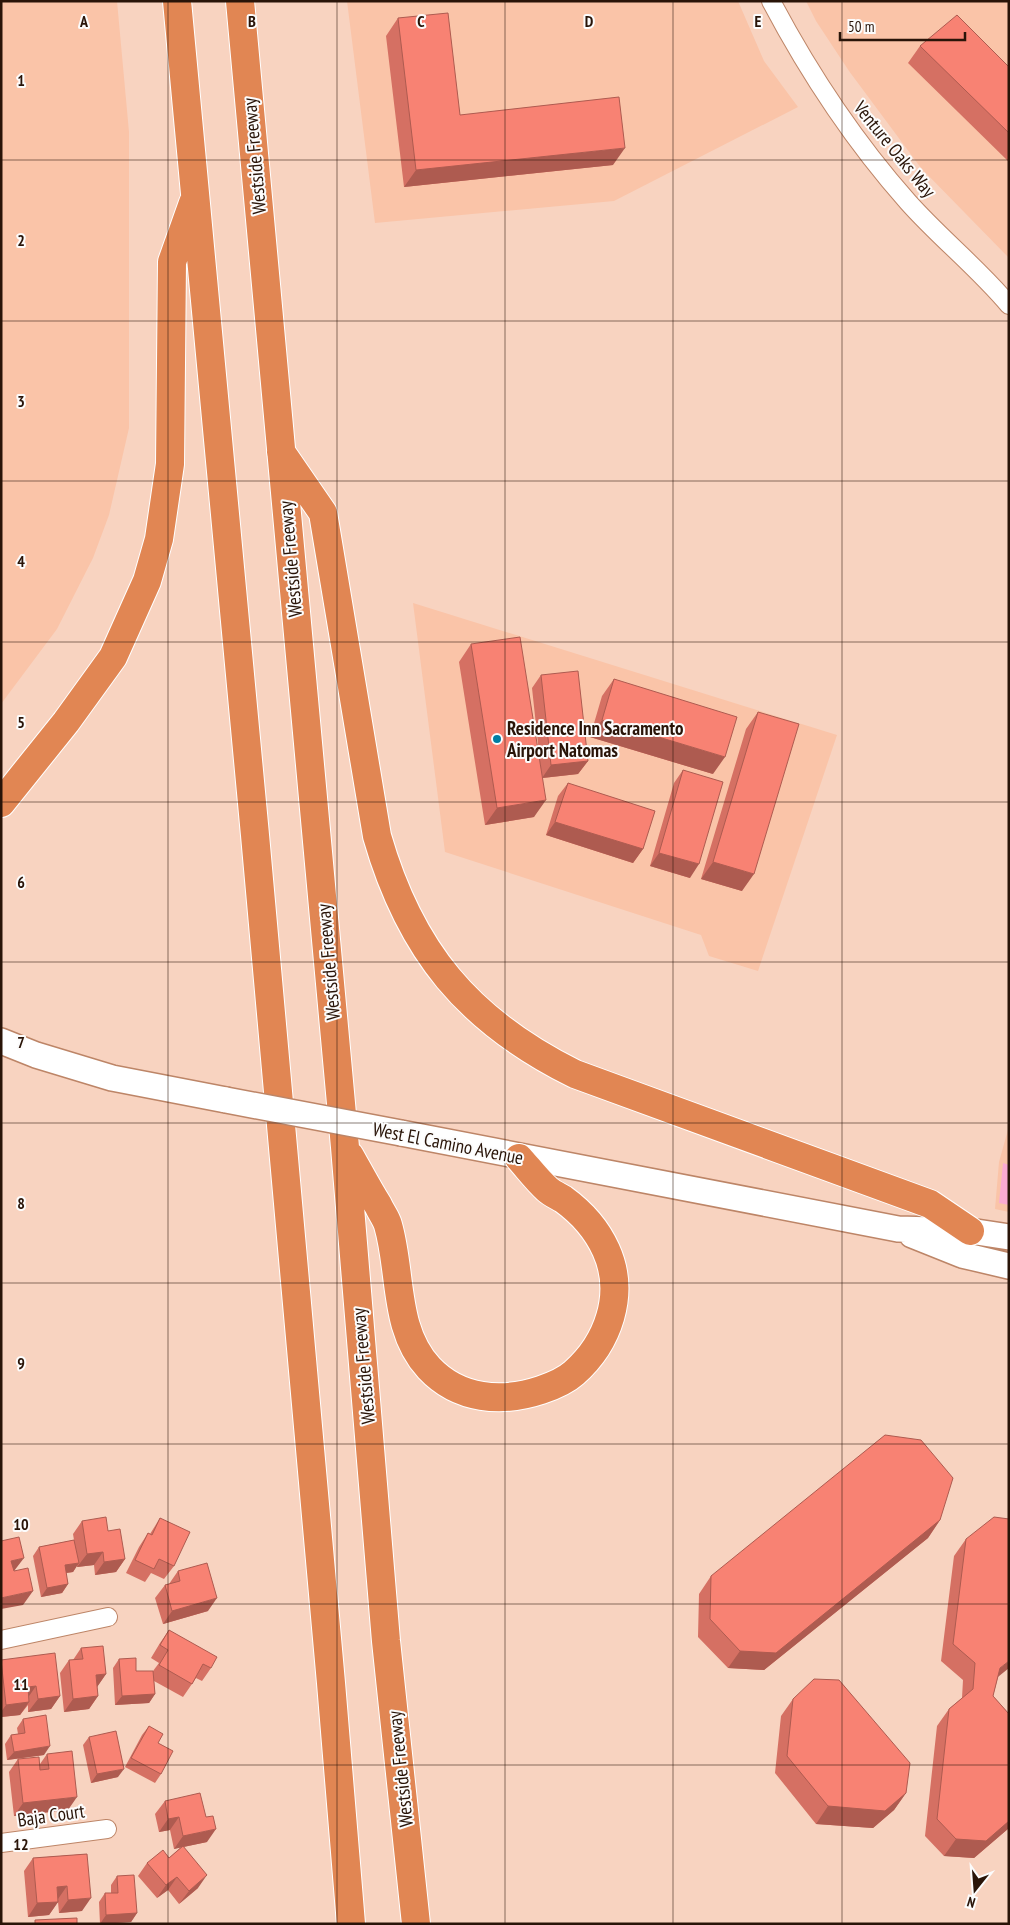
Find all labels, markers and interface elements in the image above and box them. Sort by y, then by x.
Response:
scale bar [840,10,965,42]
text: A [79,11,89,31]
text: B [248,11,256,31]
text: C [417,11,425,31]
text: D [585,11,594,31]
text: E [755,11,762,31]
text: 50 m [848,17,874,36]
text: 1 [17,70,25,90]
street label: Venture Oaks Way [848,95,942,203]
street label: Westside Freeway [237,96,271,215]
text: 2 [17,230,25,250]
text: 3 [17,391,25,411]
street label: Westside Freeway [273,499,307,618]
text: 4 [17,551,25,571]
text: 5 [17,712,25,732]
place label: Residence Inn Sacramento Airport Natomas [506,716,683,762]
marker: Residence Inn Sacramento Airport Natomas [491,733,503,745]
text: 6 [17,872,25,892]
street label: Westside Freeway [311,902,345,1021]
text: 7 [17,1032,25,1052]
street label: West El Camino Avenue [371,1117,525,1169]
text: 8 [17,1193,25,1213]
street label: Westside Freeway [346,1306,380,1425]
text: 9 [17,1353,25,1373]
text: 10 [13,1514,29,1534]
text: 11 [13,1674,29,1694]
street label: Westside Freeway [382,1709,418,1828]
street label: Baja Court [16,1798,87,1832]
text: 12 [13,1834,29,1854]
north arrow [950,1865,1000,1915]
text: N [965,1893,977,1912]

